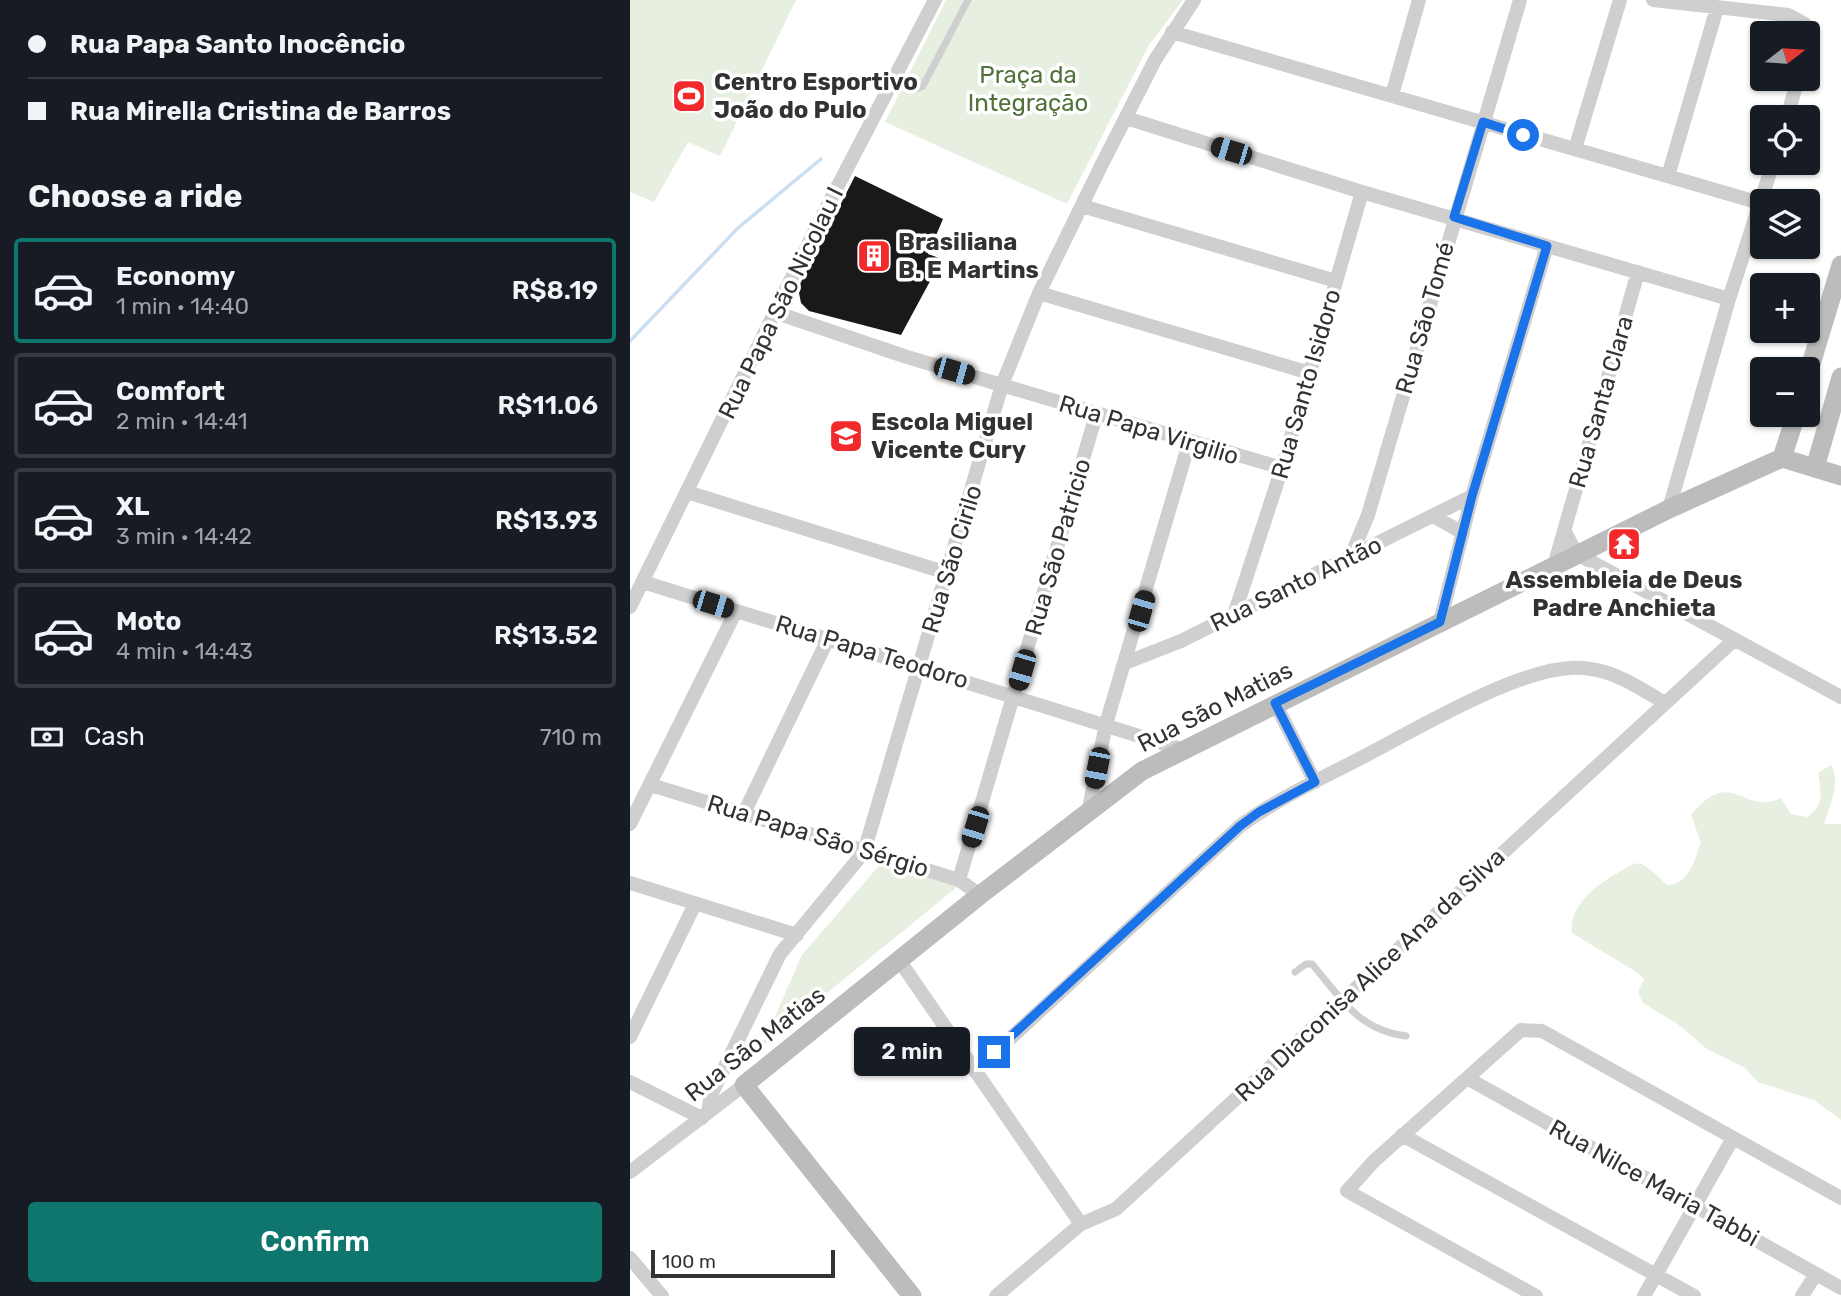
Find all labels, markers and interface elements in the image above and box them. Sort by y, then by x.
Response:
north arrow [1750,21,1820,91]
map controls [1750,21,1820,427]
text: Rua Papa Santo Inocêncio [70,29,405,60]
park label: Praça da Integração [968,61,1088,117]
place label: Centro Esportivo João do Pulo [714,68,918,124]
sports icon: Centro Esportivo João do Pulo [670,77,708,115]
text: Rua Mirella Cristina de Barros [70,96,451,127]
button: locate [1750,105,1820,175]
route start [1507,119,1539,151]
car [1208,135,1255,167]
text: Choose a ride [28,177,242,215]
street label: Rua Papa São Nicolau I [713,183,849,423]
button: layers [1750,189,1820,259]
place label: Brasiliana B. E Martins [898,228,1039,284]
building icon: Brasiliana B. E Martins [855,237,893,275]
street label: Rua São Tomé [1390,239,1460,397]
icon: car [32,259,95,322]
text: Economy [116,261,235,292]
button: + [1750,273,1820,343]
text: R$8.19 [512,275,598,306]
street label: Rua Santo Isidoro [1266,286,1346,482]
text: 1 min · 14:40 [116,292,249,320]
street label: Rua Santa Clara [1563,313,1639,491]
car [931,355,978,387]
button: − [1750,357,1820,427]
icon: car [32,374,95,437]
text: Comfort [116,376,225,407]
street label: Rua Papa Virgilio [1056,389,1242,471]
text: R$11.06 [497,390,598,421]
text: 2 min · 14:41 [116,407,248,435]
place label: Escola Miguel Vicente Cury [871,408,1033,464]
school or university icon: Escola Miguel Vicente Cury [827,417,865,455]
street label: Rua São Patricio [1019,455,1097,639]
street label: Rua São Cirilo [916,482,988,636]
icon: car [32,489,95,552]
text: XL [116,491,149,522]
text: R$13.93 [495,505,598,536]
text: 3 min · 14:42 [116,522,252,550]
temple icon: Assembleia de Deus Padre Anchieta [1605,525,1643,563]
street label: Rua Santo Antão [1206,530,1386,638]
place label: Assembleia de Deus Padre Anchieta [1506,566,1742,622]
car [690,588,737,620]
car [1126,588,1157,634]
icon: car [32,604,95,667]
text: Moto [116,606,181,637]
street label: Rua Papa Teodoro [772,609,972,695]
text: R$13.52 [494,620,598,651]
text: 4 min · 14:43 [116,637,253,665]
car [1007,647,1038,693]
street label: Rua São Matias [1133,656,1297,758]
icon: cash [28,718,66,756]
text: Cash [84,721,145,752]
text: 710 m [540,723,602,751]
car [1083,745,1112,791]
street label: Rua Papa São Sérgio [704,789,932,883]
car [959,804,992,850]
street label: Rua Diaconisa Alice Ana da Silva [1229,843,1511,1107]
street label: Rua São Matias [679,981,831,1107]
callout: 2 min [854,1028,970,1076]
route end [978,1036,1010,1068]
text: 2 min [881,1037,943,1065]
street label: Rua Nilce Maria Tabbi [1544,1114,1764,1252]
button: Confirm [28,1202,602,1282]
scale bar [651,1247,835,1279]
text: 100 m [662,1250,716,1273]

